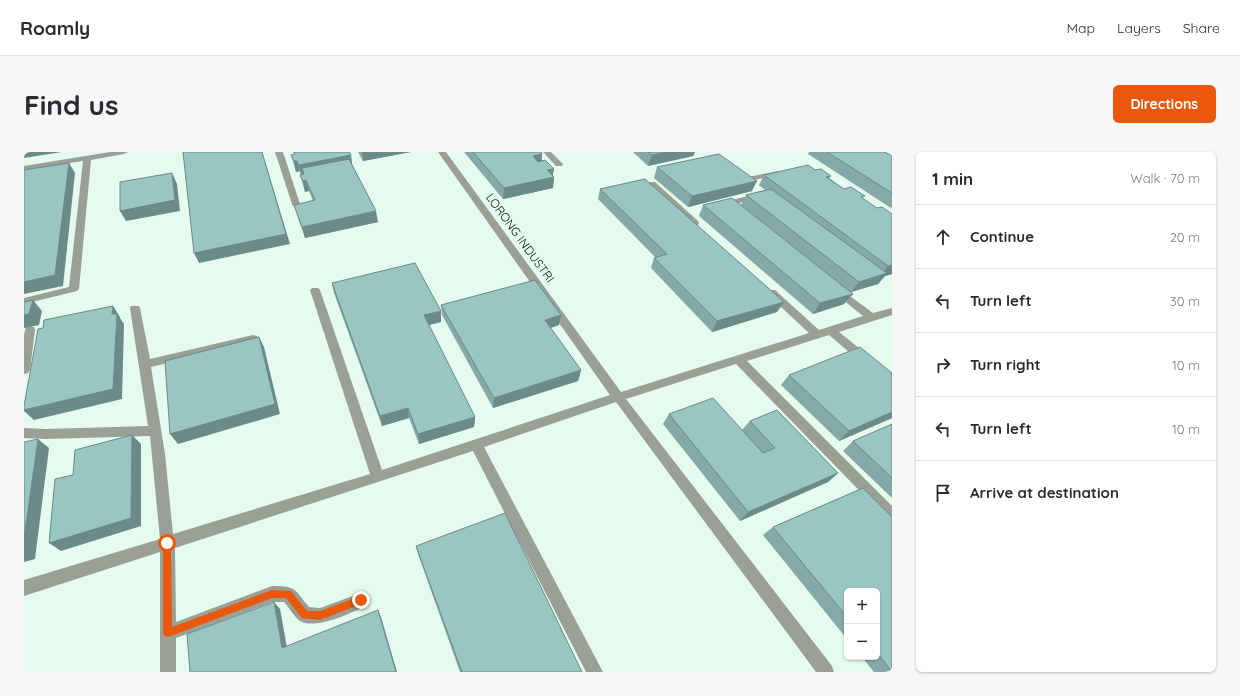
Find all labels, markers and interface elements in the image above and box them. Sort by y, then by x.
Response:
text: Roamly [20,16,90,40]
text: Map [1066,19,1095,37]
text: Layers [1117,19,1161,37]
text: Share [1183,19,1220,37]
button: Directions [1113,85,1216,123]
text: Find us [24,87,118,122]
text: 1 min [932,168,973,189]
text: Walk · 70 m [1130,170,1200,186]
street label: LORONG INDUSTRI [483,190,558,285]
icon: ahead [932,226,954,248]
text: Continue [970,227,1034,246]
text: 20 m [1170,229,1200,245]
icon: left [932,290,954,312]
text: Turn left [970,291,1032,310]
text: 30 m [1170,293,1200,309]
icon: right [932,354,954,376]
text: Turn right [970,355,1041,374]
text: 10 m [1172,357,1200,373]
icon: left [932,418,954,440]
text: Turn left [970,419,1032,438]
text: 10 m [1172,421,1200,437]
icon: arrive [932,482,954,504]
text: Arrive at destination [970,483,1119,502]
route start [158,534,176,552]
map controls [844,588,880,660]
button: + [844,588,880,624]
route end [352,591,370,609]
button: − [844,624,880,660]

